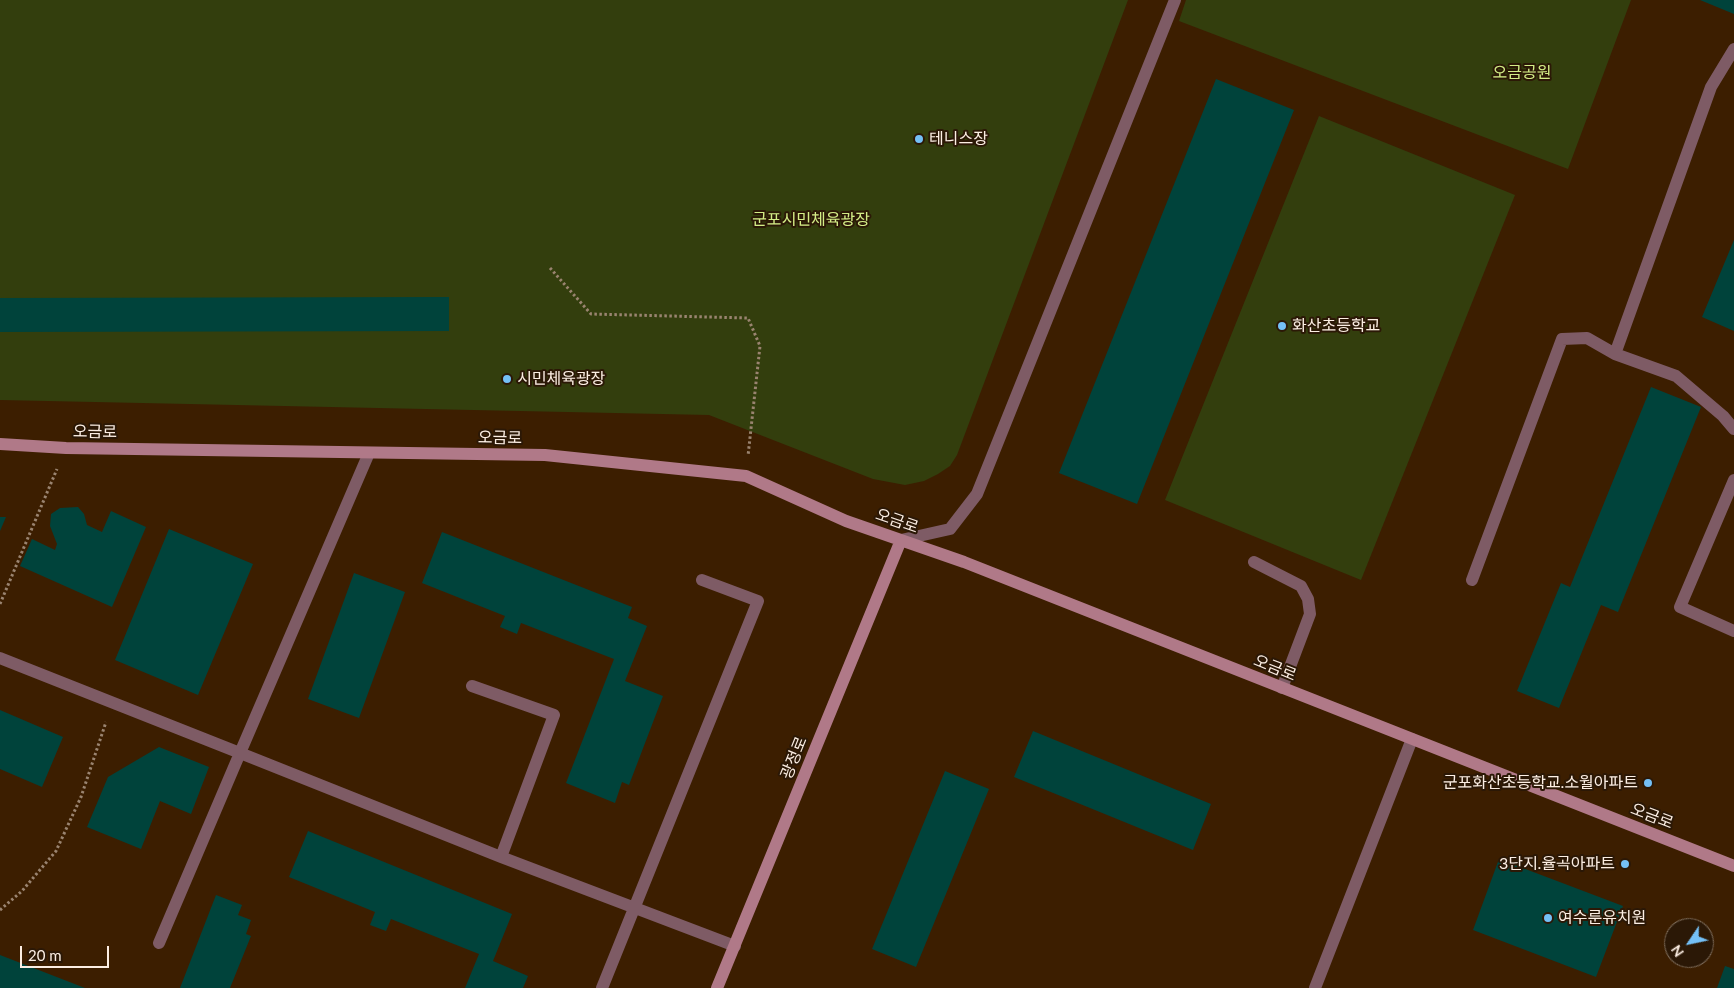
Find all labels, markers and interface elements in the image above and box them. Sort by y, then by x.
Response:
park label: 오금공원 [1493,63,1551,83]
place label: 테니스장 [929,129,988,149]
marker: 테니스장 [913,133,925,145]
park label: 군포시민체육광장 [752,210,870,230]
place label: 화산초등학교 [1292,316,1380,336]
marker: 화산초등학교 [1276,320,1288,332]
place label: 시민체육광장 [517,369,605,389]
marker: 시민체육광장 [501,373,513,385]
street label: 오금로 [73,422,117,442]
street label: 오금로 [478,428,522,448]
street label: 오금로 [873,505,921,537]
street label: 오금로 [1251,651,1299,685]
street label: 광정로 [777,734,811,782]
place label: 군포화산초등학교.소월아파트 [1443,773,1638,793]
marker: 군포화산초등학교.소월아파트 [1642,777,1654,789]
street label: 오금로 [1628,799,1676,833]
place label: 3단지.율곡아파트 [1499,854,1615,874]
marker: 3단지.율곡아파트 [1619,858,1631,870]
place label: 여수룬유치원 [1558,908,1646,928]
marker: 여수룬유치원 [1542,912,1554,924]
north arrow [1664,918,1714,968]
scale bar [22,936,111,968]
text: N [1667,942,1687,960]
text: 20 m [28,946,62,964]

